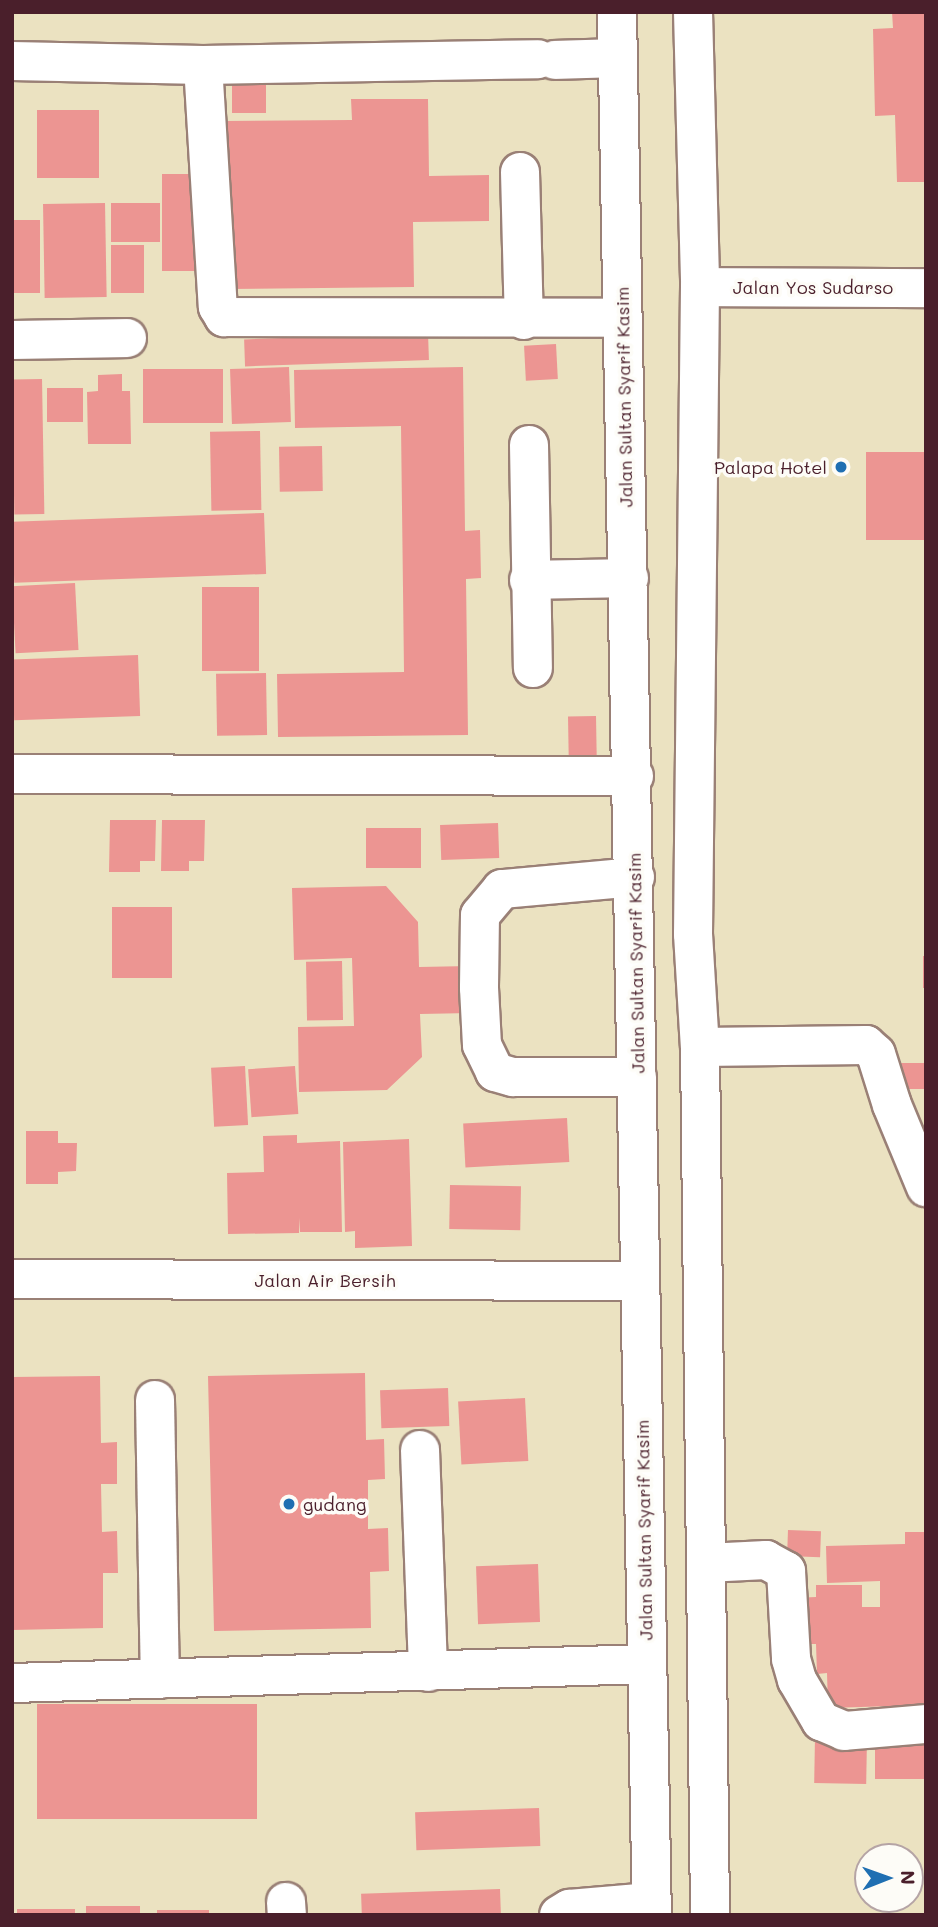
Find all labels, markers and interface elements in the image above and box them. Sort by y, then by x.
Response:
street label: Jalan Yos Sudarso [733,276,893,298]
street label: Jalan Sultan Syarif Kasim [611,286,637,508]
place label: Palapa Hotel [714,456,827,478]
marker: Palapa Hotel [833,459,849,475]
street label: Jalan Sultan Syarif Kasim [623,852,649,1074]
street label: Jalan Air Bersih [254,1269,396,1291]
street label: Jalan Sultan Syarif Kasim [631,1419,657,1641]
place label: gudang [303,1493,366,1515]
marker: gudang [281,1496,297,1512]
north arrow [854,1843,924,1913]
text: N [896,1870,921,1885]

